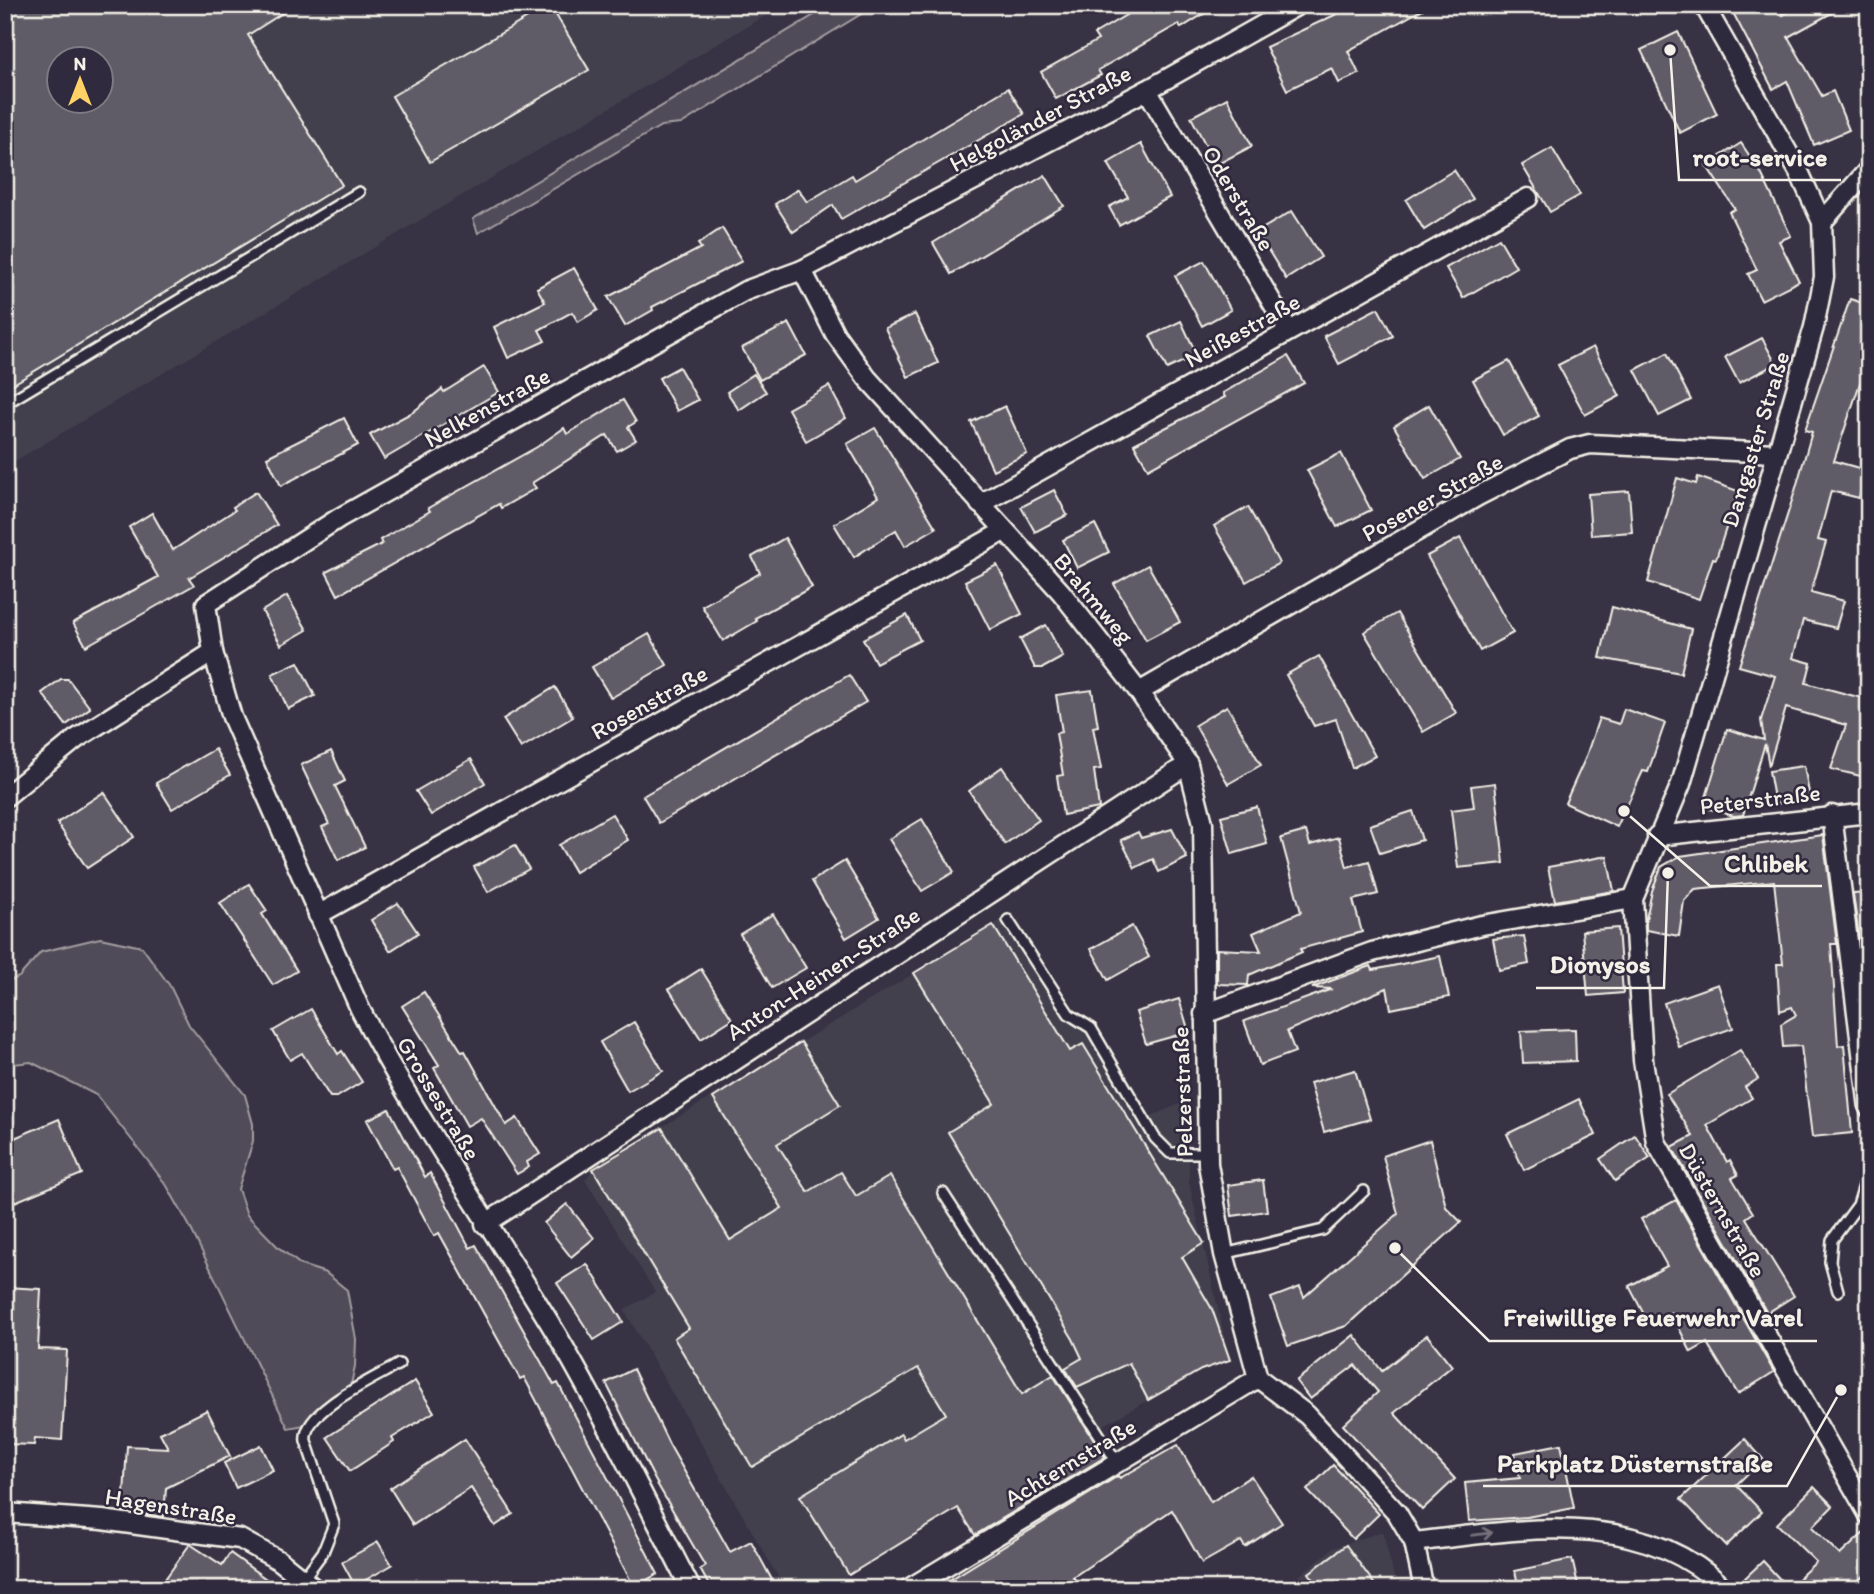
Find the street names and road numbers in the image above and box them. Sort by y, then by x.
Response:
street label: Helgoländer Straße [944,58,1136,178]
street label: Oderstraße [1196,140,1282,256]
street label: Neißestraße [1179,286,1305,374]
street label: Dangaster Straße [1714,348,1796,530]
street label: Nelkenstraße [419,361,555,453]
street label: Posener Straße [1356,446,1508,548]
street label: Brahmweg [1048,547,1141,650]
street label: Rosenstraße [586,658,712,746]
street label: Peterstraße [1698,777,1822,821]
street label: Anton-Heinen-Straße [721,900,925,1046]
street label: Pelzerstraße [1165,1026,1199,1158]
street label: Grossestraße [391,1031,487,1165]
street label: Düsternstraße [1673,1138,1773,1282]
street label: Achternstraße [999,1411,1141,1513]
street label: Hagenstraße [103,1481,239,1531]

